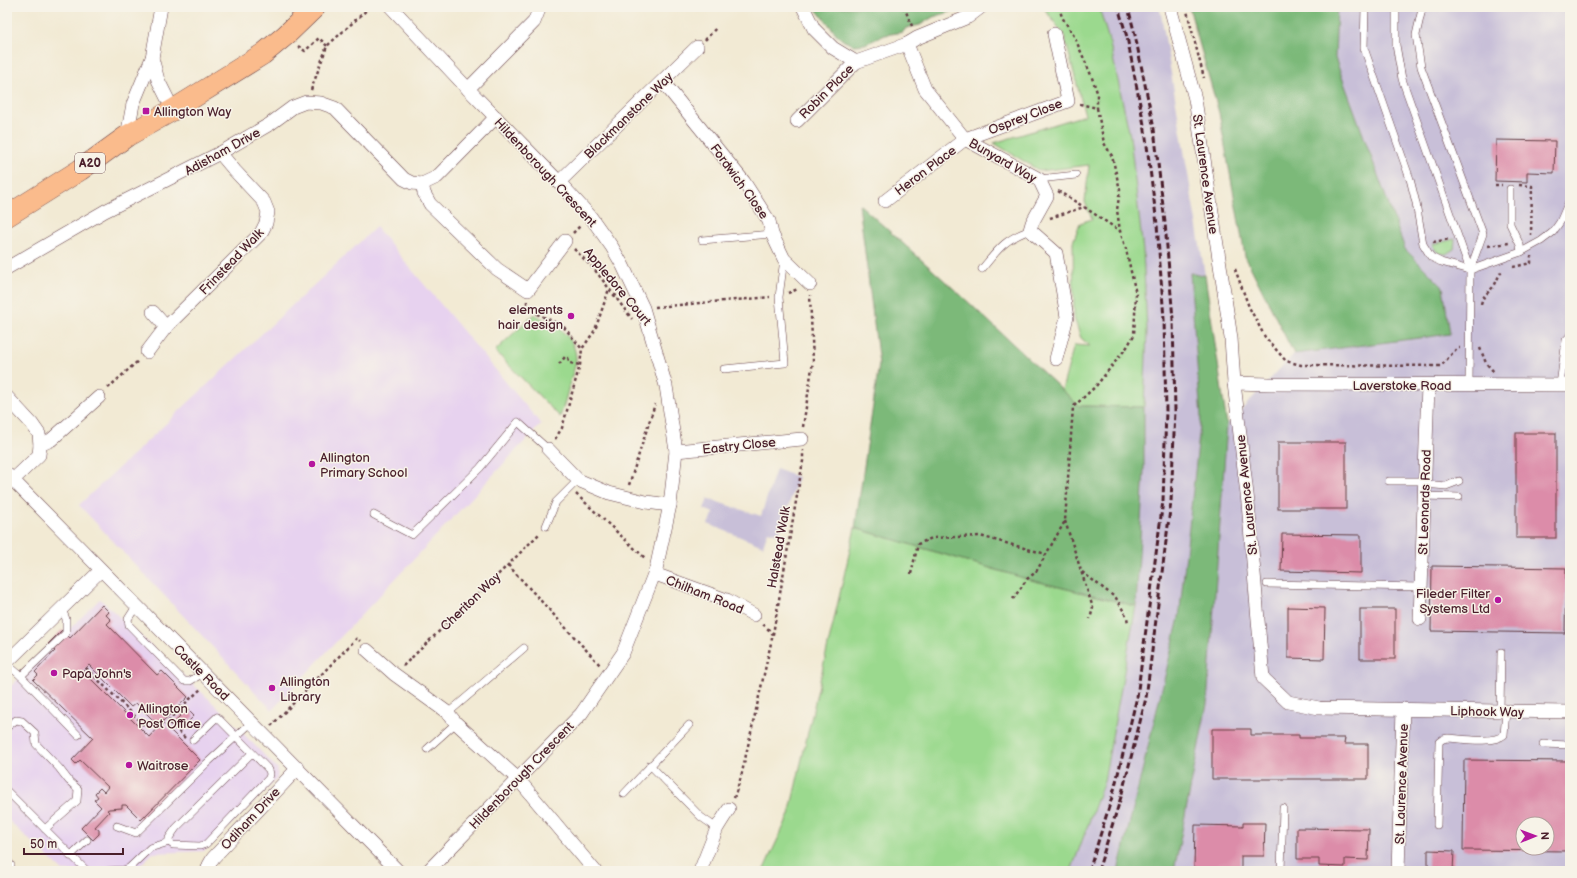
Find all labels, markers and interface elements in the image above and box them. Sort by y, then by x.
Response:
street label: Robin Place [796,61,858,122]
street label: Blackmanstone Way [581,69,677,162]
street label: Osprey Close [986,95,1065,138]
place label: Allington Way [154,104,231,120]
marker: Allington Way [141,106,151,116]
street label: St. Laurence Avenue [1189,113,1221,235]
street label: Hildenborough Crescent [490,115,600,231]
street label: Adisham Drive [182,124,263,179]
street label: Bunyard Way [966,135,1039,187]
street label: Fordwich Close [707,141,772,223]
street label: Heron Place [892,142,960,199]
road number: A20 [75,153,105,173]
street label: Frinstead Walk [196,225,268,298]
street label: Appledore Court [580,245,654,329]
place label: elements hair design [498,302,564,333]
marker: elements hair design [566,311,576,321]
street label: Laverstoke Road [1352,378,1452,394]
street label: Eastry Close [702,434,777,458]
street label: St. Laurence Avenue [1233,434,1261,556]
street label: St Leonards Road [1415,449,1435,555]
place label: Allington Primary School [320,450,407,481]
marker: Allington Primary School [307,459,317,469]
street label: Halstead Walk [764,504,794,589]
street label: Cheriton Way [437,569,504,634]
street label: Chilham Road [663,572,746,618]
place label: Fileder Filter Systems Ltd [1416,586,1490,617]
marker: Fileder Filter Systems Ltd [1493,595,1503,605]
street label: Castle Road [170,641,233,704]
place label: Papa John's [62,666,132,682]
marker: Papa John's [49,668,59,678]
place label: Allington Library [280,674,330,705]
marker: Allington Library [267,683,277,693]
place label: Allington Post Office [138,701,201,732]
street label: Liphook Way [1450,703,1524,721]
marker: Allington Post Office [125,710,135,720]
street label: Hildenborough Crescent [466,718,577,833]
street label: St. Laurence Avenue [1392,723,1412,845]
place label: Waitrose [137,758,189,774]
marker: Waitrose [124,760,134,770]
street label: Odiham Drive [218,784,284,853]
north arrow [1515,816,1555,856]
scale bar [24,830,123,856]
text: N [1538,832,1551,840]
text: 50 m [30,837,57,852]

